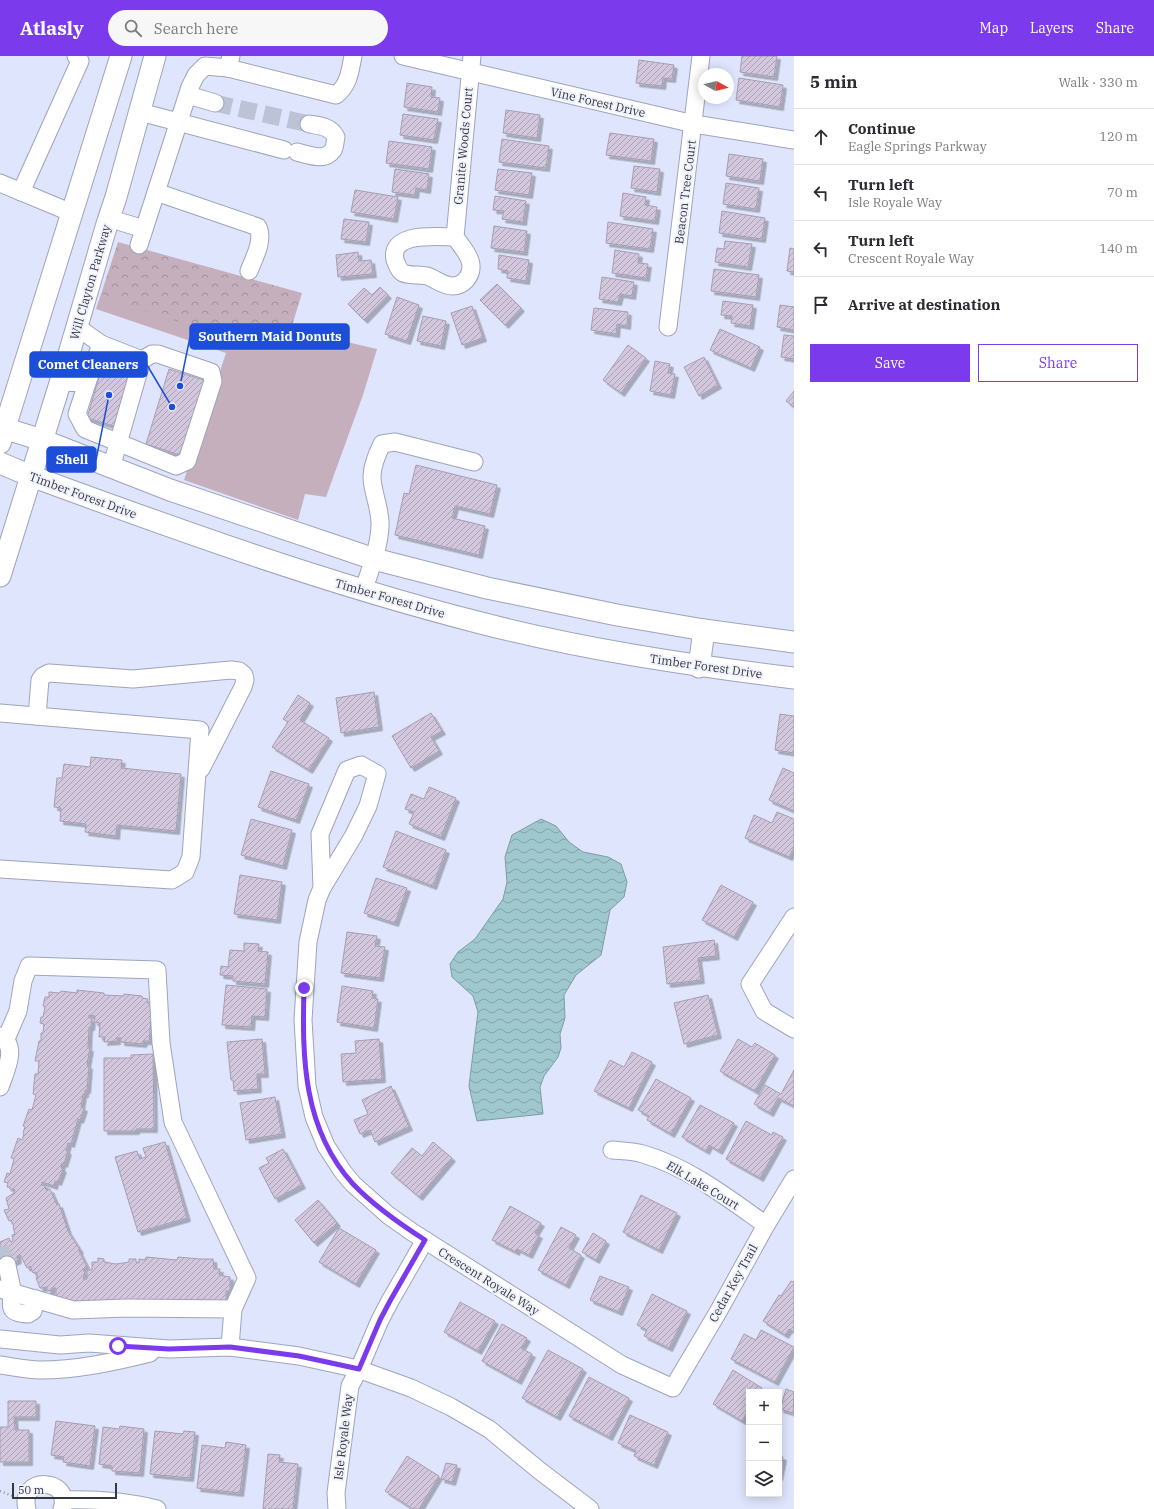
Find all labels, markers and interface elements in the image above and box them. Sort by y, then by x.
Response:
search box [108,10,388,46]
text: Atlasly [20,16,84,40]
icon: search [122,17,144,39]
text: Search here [154,19,238,38]
text: Map [980,19,1008,37]
text: Layers [1030,19,1074,37]
text: Share [1096,19,1134,37]
north arrow [698,68,734,104]
text: 5 min [810,71,858,93]
text: Walk · 330 m [1059,74,1138,91]
street label: Vine Forest Drive [549,84,647,120]
street label: Granite Woods Court [450,87,476,205]
text: Continue [848,119,915,138]
icon: ahead [810,126,832,148]
text: 120 m [1099,128,1138,145]
text: Eagle Springs Parkway [848,138,987,155]
street label: Beacon Tree Court [671,139,699,245]
text: Turn left [848,175,914,194]
icon: left [810,182,832,204]
text: 70 m [1107,184,1138,201]
text: Isle Royale Way [848,194,942,211]
street label: Will Clayton Parkway [66,222,114,341]
text: Turn left [848,231,914,250]
icon: left [810,238,832,260]
text: 140 m [1099,240,1138,257]
text: Crescent Royale Way [848,250,974,267]
icon: arrive [810,294,832,316]
text: Arrive at destination [848,295,1000,314]
callout: Southern Maid Donuts [190,324,349,349]
text: Southern Maid Donuts [198,328,342,345]
button: Save [810,344,970,382]
button: Share [978,344,1138,382]
callout: Comet Cleaners [30,352,147,377]
text: Comet Cleaners [38,356,139,373]
callout: Shell [47,447,96,472]
text: Shell [56,451,88,468]
street label: Timber Forest Drive [27,469,139,521]
street label: Timber Forest Drive [333,575,447,621]
street label: Timber Forest Drive [649,651,763,681]
route end [295,979,313,997]
street label: Elk Lake Court [664,1157,742,1213]
street label: Cedar Key Trail [705,1241,761,1325]
street label: Crescent Royale Way [436,1244,543,1319]
route start [109,1337,127,1355]
map controls [746,1389,782,1497]
button: + [746,1389,782,1425]
street label: Isle Royale Way [330,1392,356,1481]
button: − [746,1425,782,1461]
button: layers [746,1461,782,1497]
scale bar [12,1481,117,1500]
text: 50 m [18,1483,44,1497]

